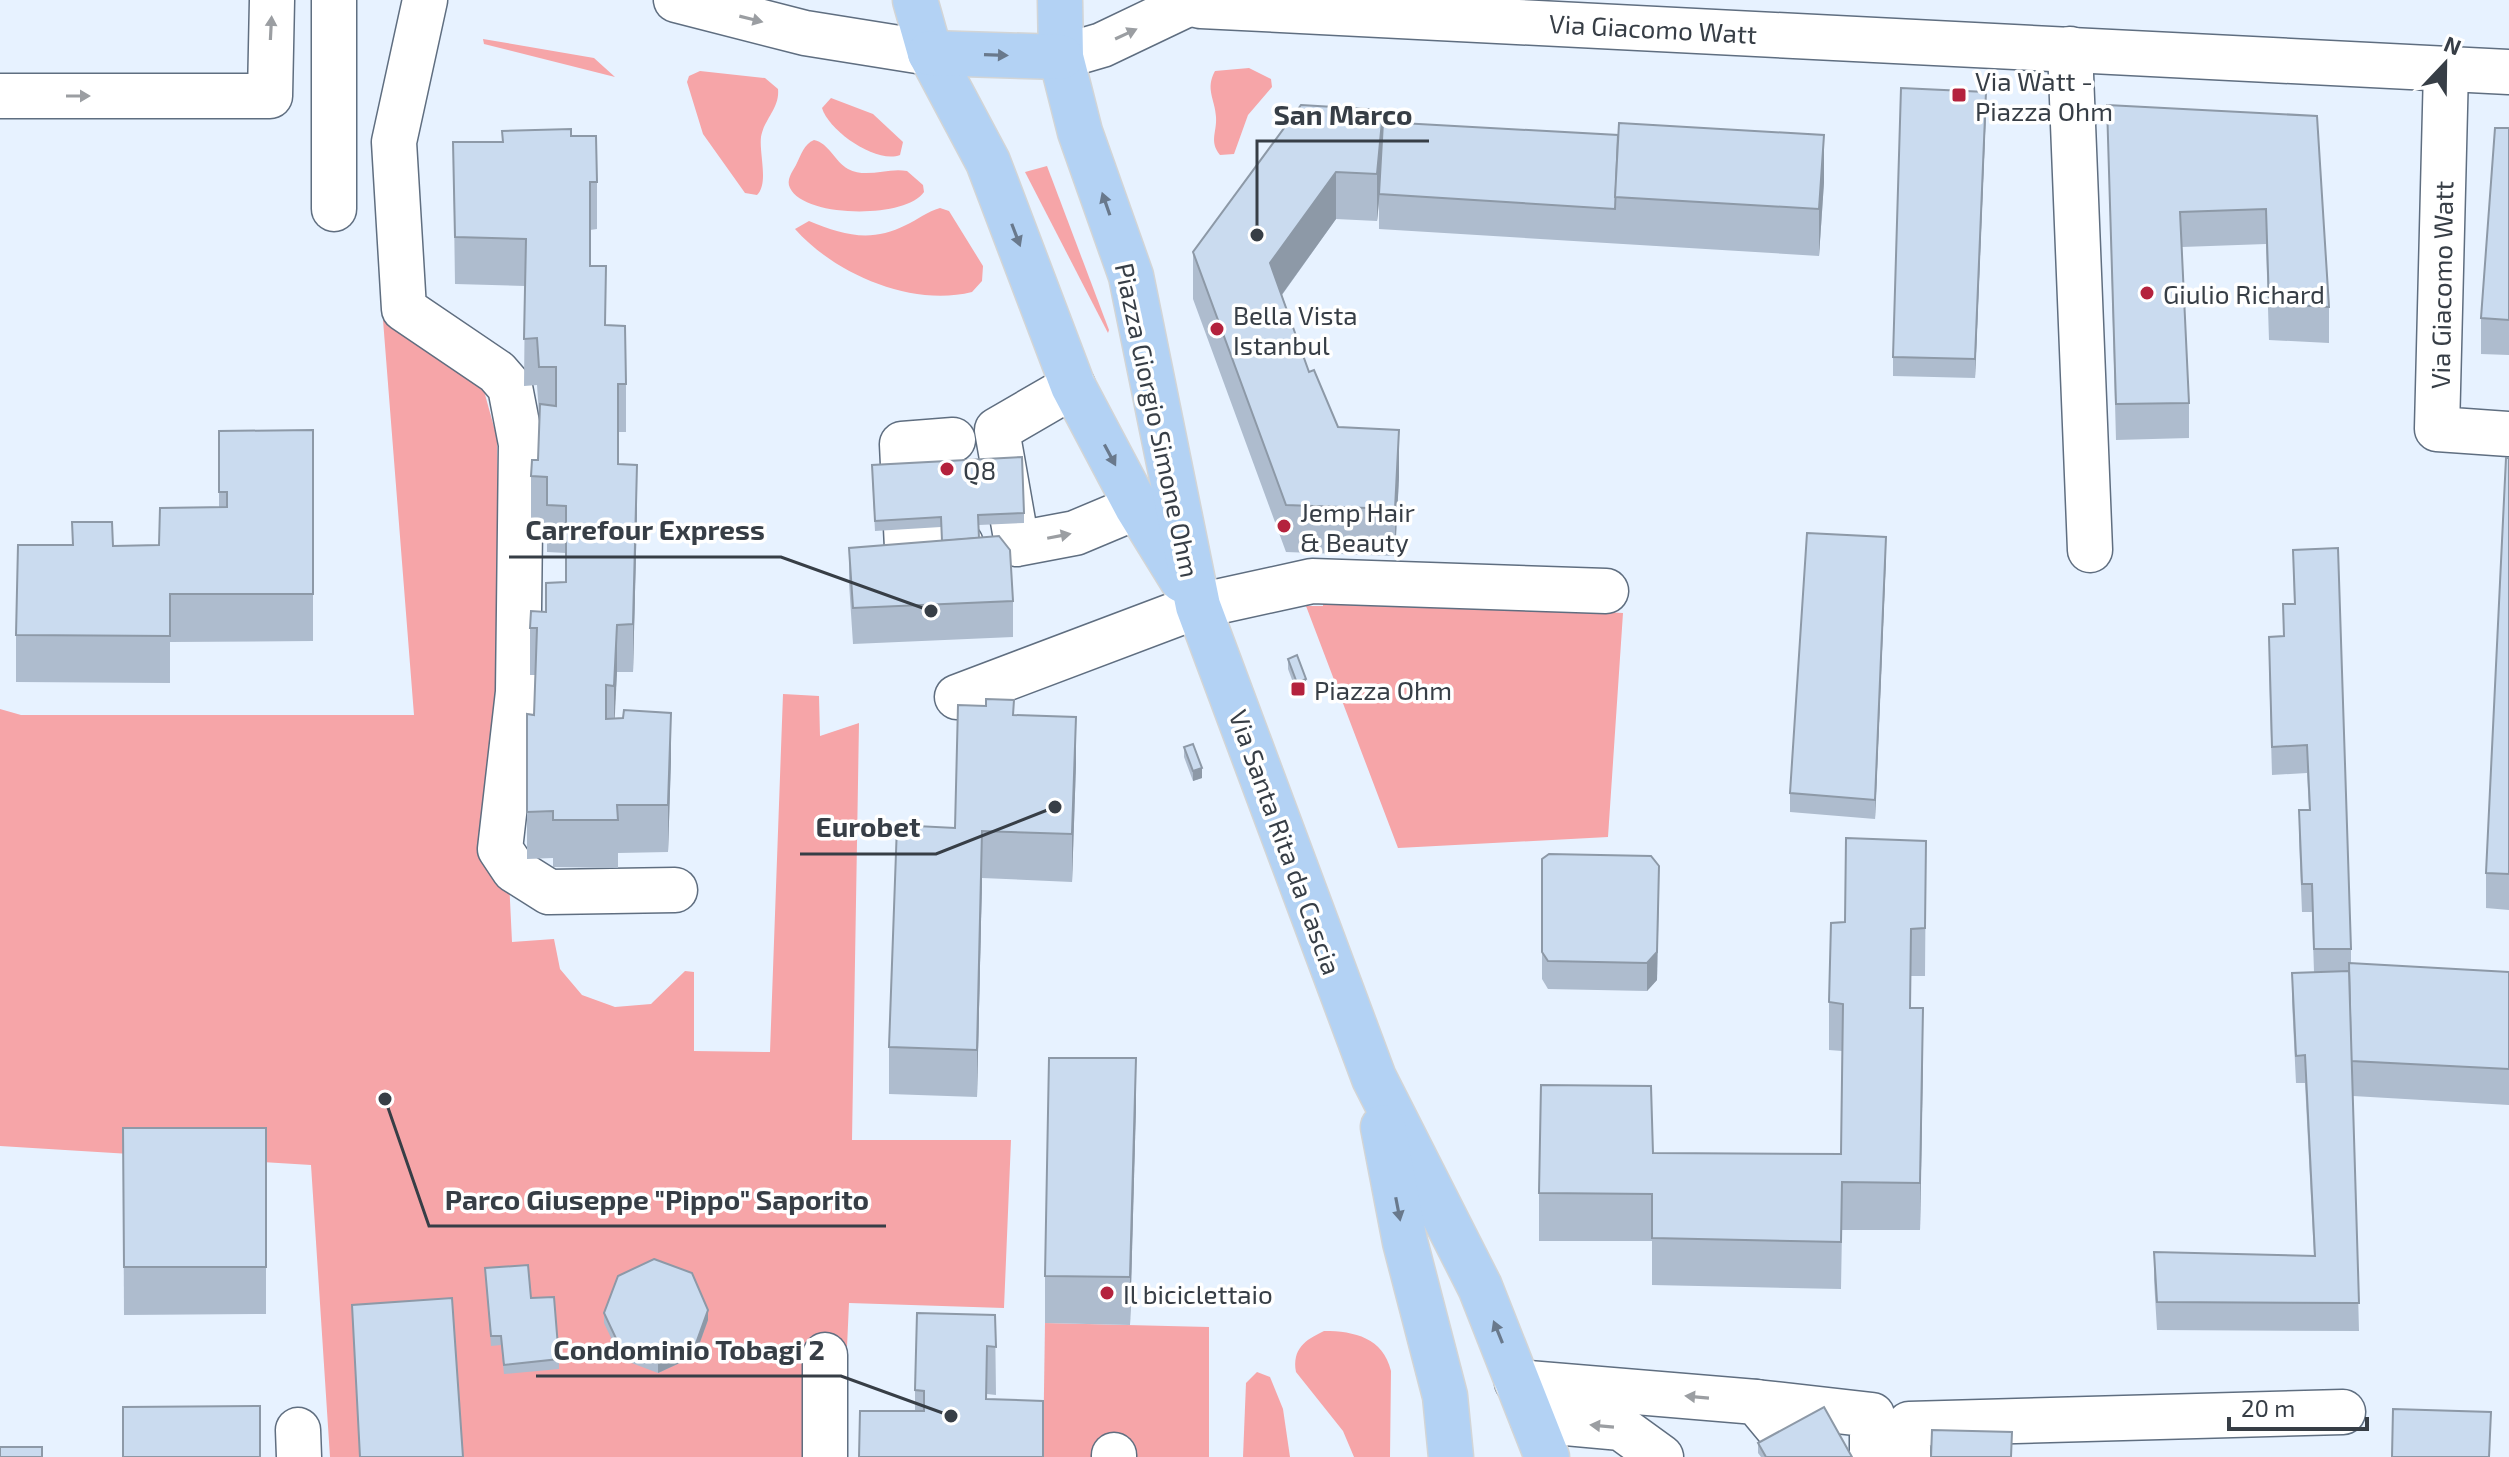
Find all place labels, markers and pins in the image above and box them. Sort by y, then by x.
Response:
place label: Via Watt - Piazza Ohm [1975,65,2113,126]
marker: Via Watt - Piazza Ohm [1950,86,1968,104]
callout: San Marco [1257,89,1429,141]
place label: Giulio Richard [2163,278,2325,309]
marker: Giulio Richard [2138,284,2156,302]
place label: Bella Vista Istanbul [1233,299,1358,360]
marker: Bella Vista Istanbul [1208,320,1226,338]
place label: Q8 [963,454,996,485]
marker: Q8 [938,460,956,478]
place label: Jemp Hair & Beauty [1300,496,1415,557]
callout: Carrefour Express [509,505,781,557]
marker: Jemp Hair & Beauty [1275,517,1293,535]
place label: Piazza Ohm [1314,674,1452,705]
marker: Piazza Ohm [1289,680,1307,698]
callout: Eurobet [800,802,936,854]
callout: Parco Giuseppe "Pippo" Saporito [429,1174,886,1226]
place label: Il biciclettaio [1123,1278,1273,1309]
marker: Il biciclettaio [1098,1284,1116,1302]
callout: Condominio Tobagi 2 [536,1324,841,1376]

